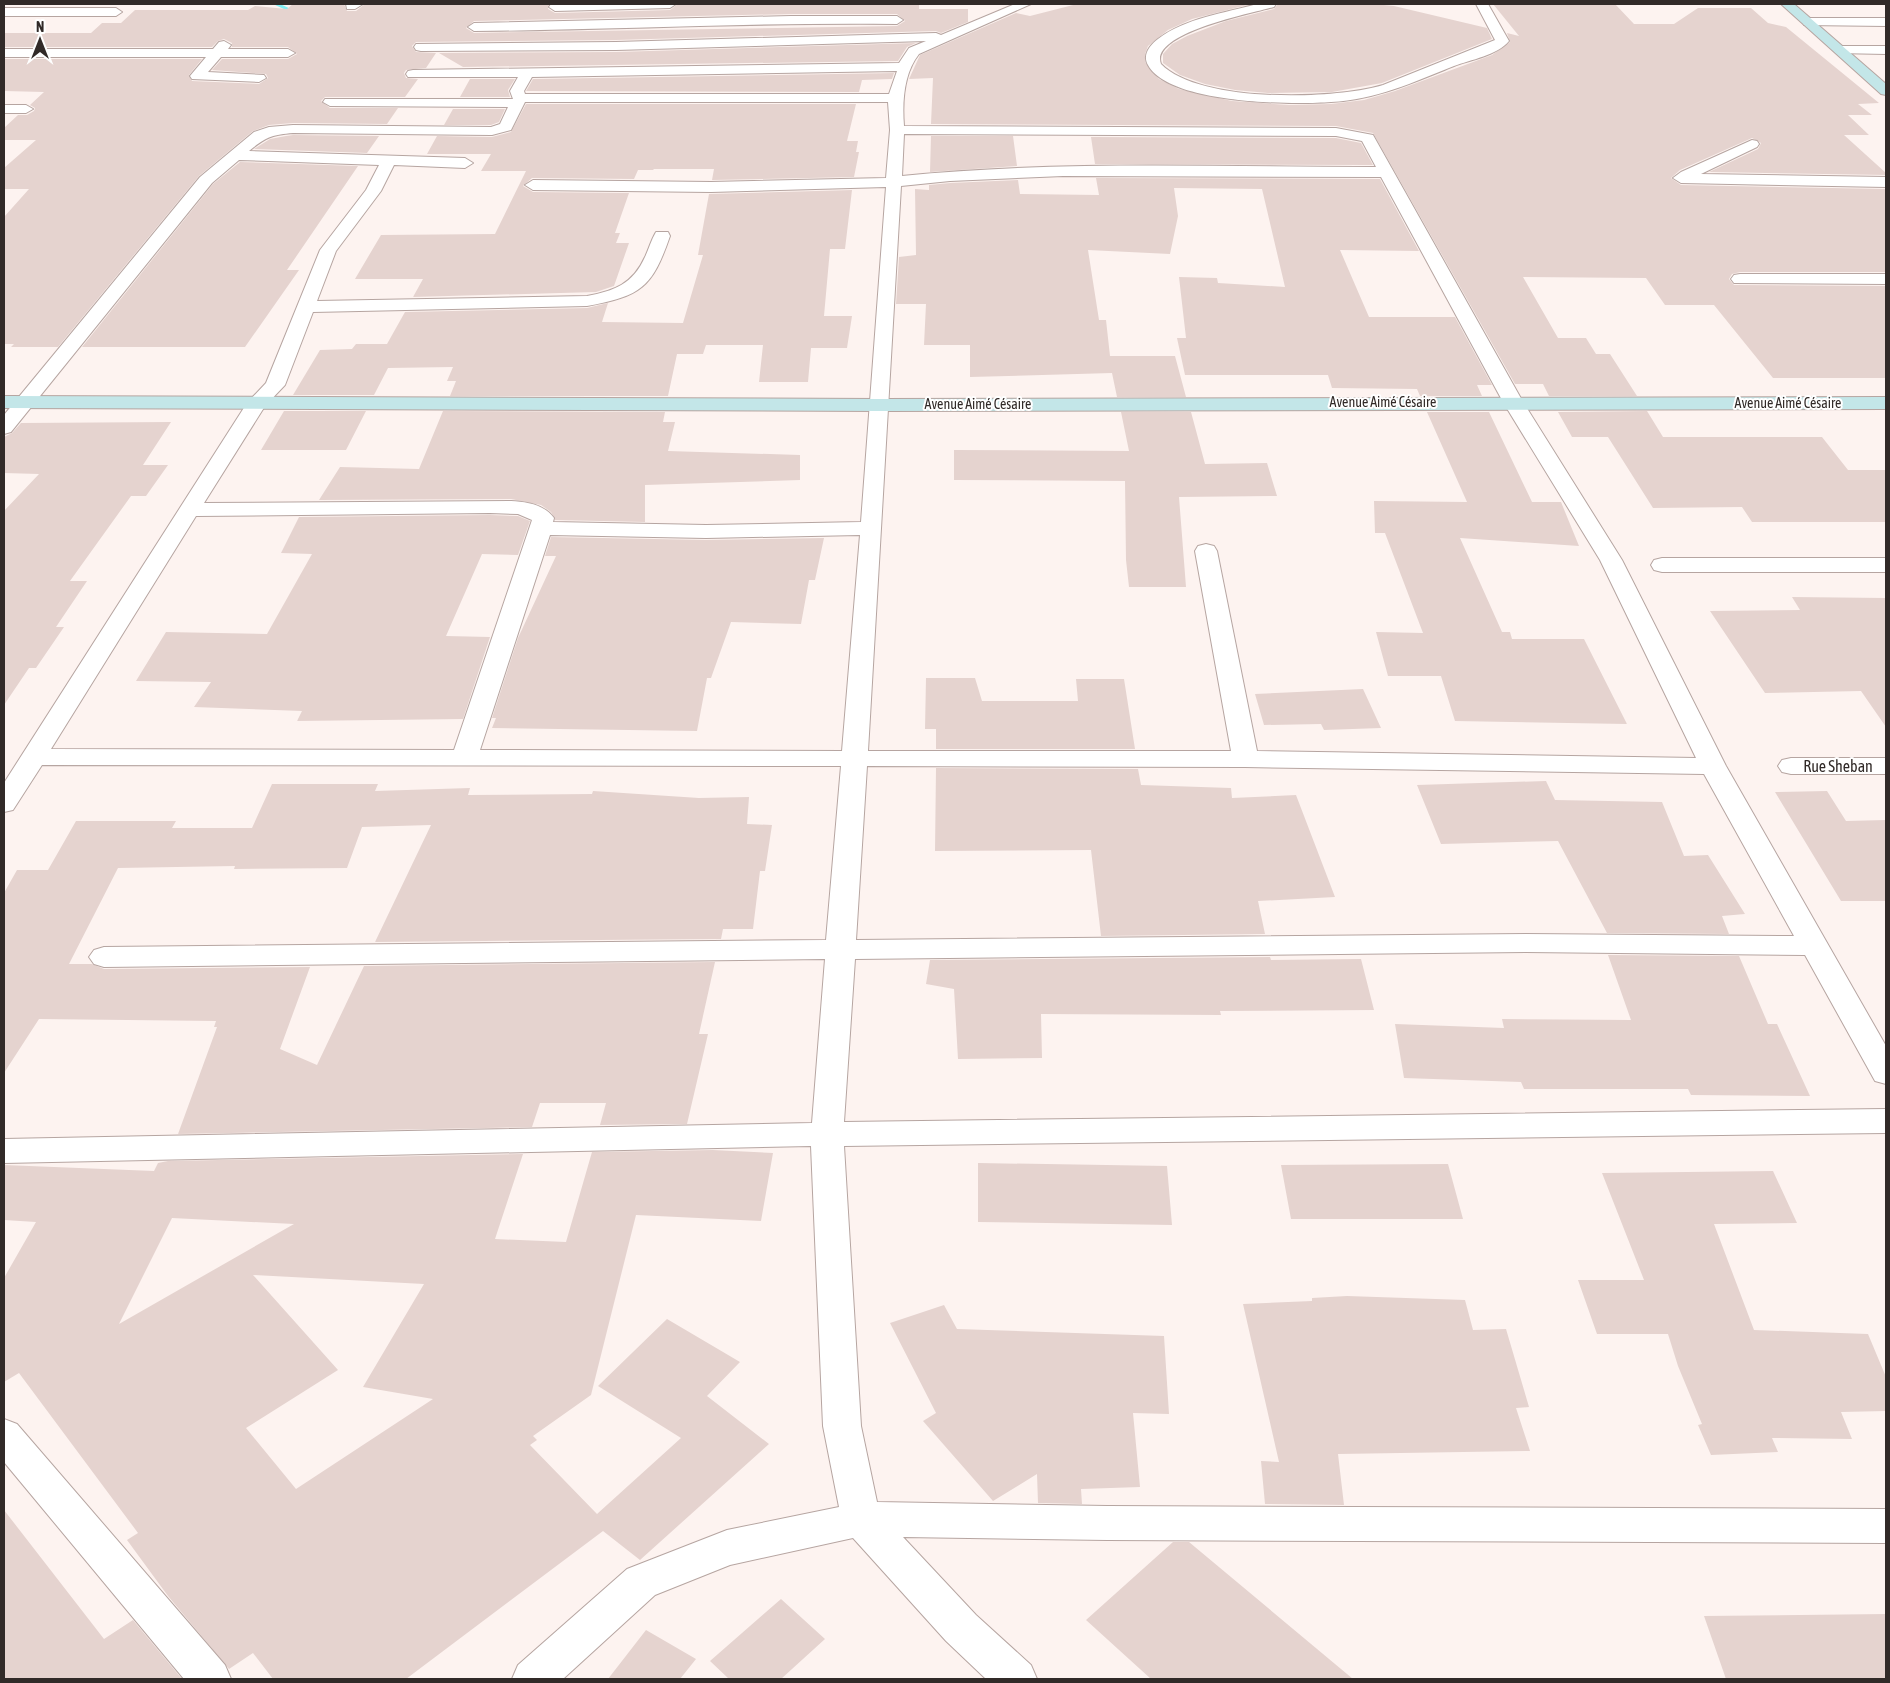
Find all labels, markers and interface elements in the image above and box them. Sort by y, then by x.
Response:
north arrow [15,15,65,65]
text: N [36,19,44,35]
street label: Avenue Aimé Césaire [1330,394,1436,410]
street label: Avenue Aimé Césaire [1735,395,1841,411]
street label: Avenue Aimé Césaire [925,396,1031,412]
street label: Rue Sheban [1803,757,1873,775]

